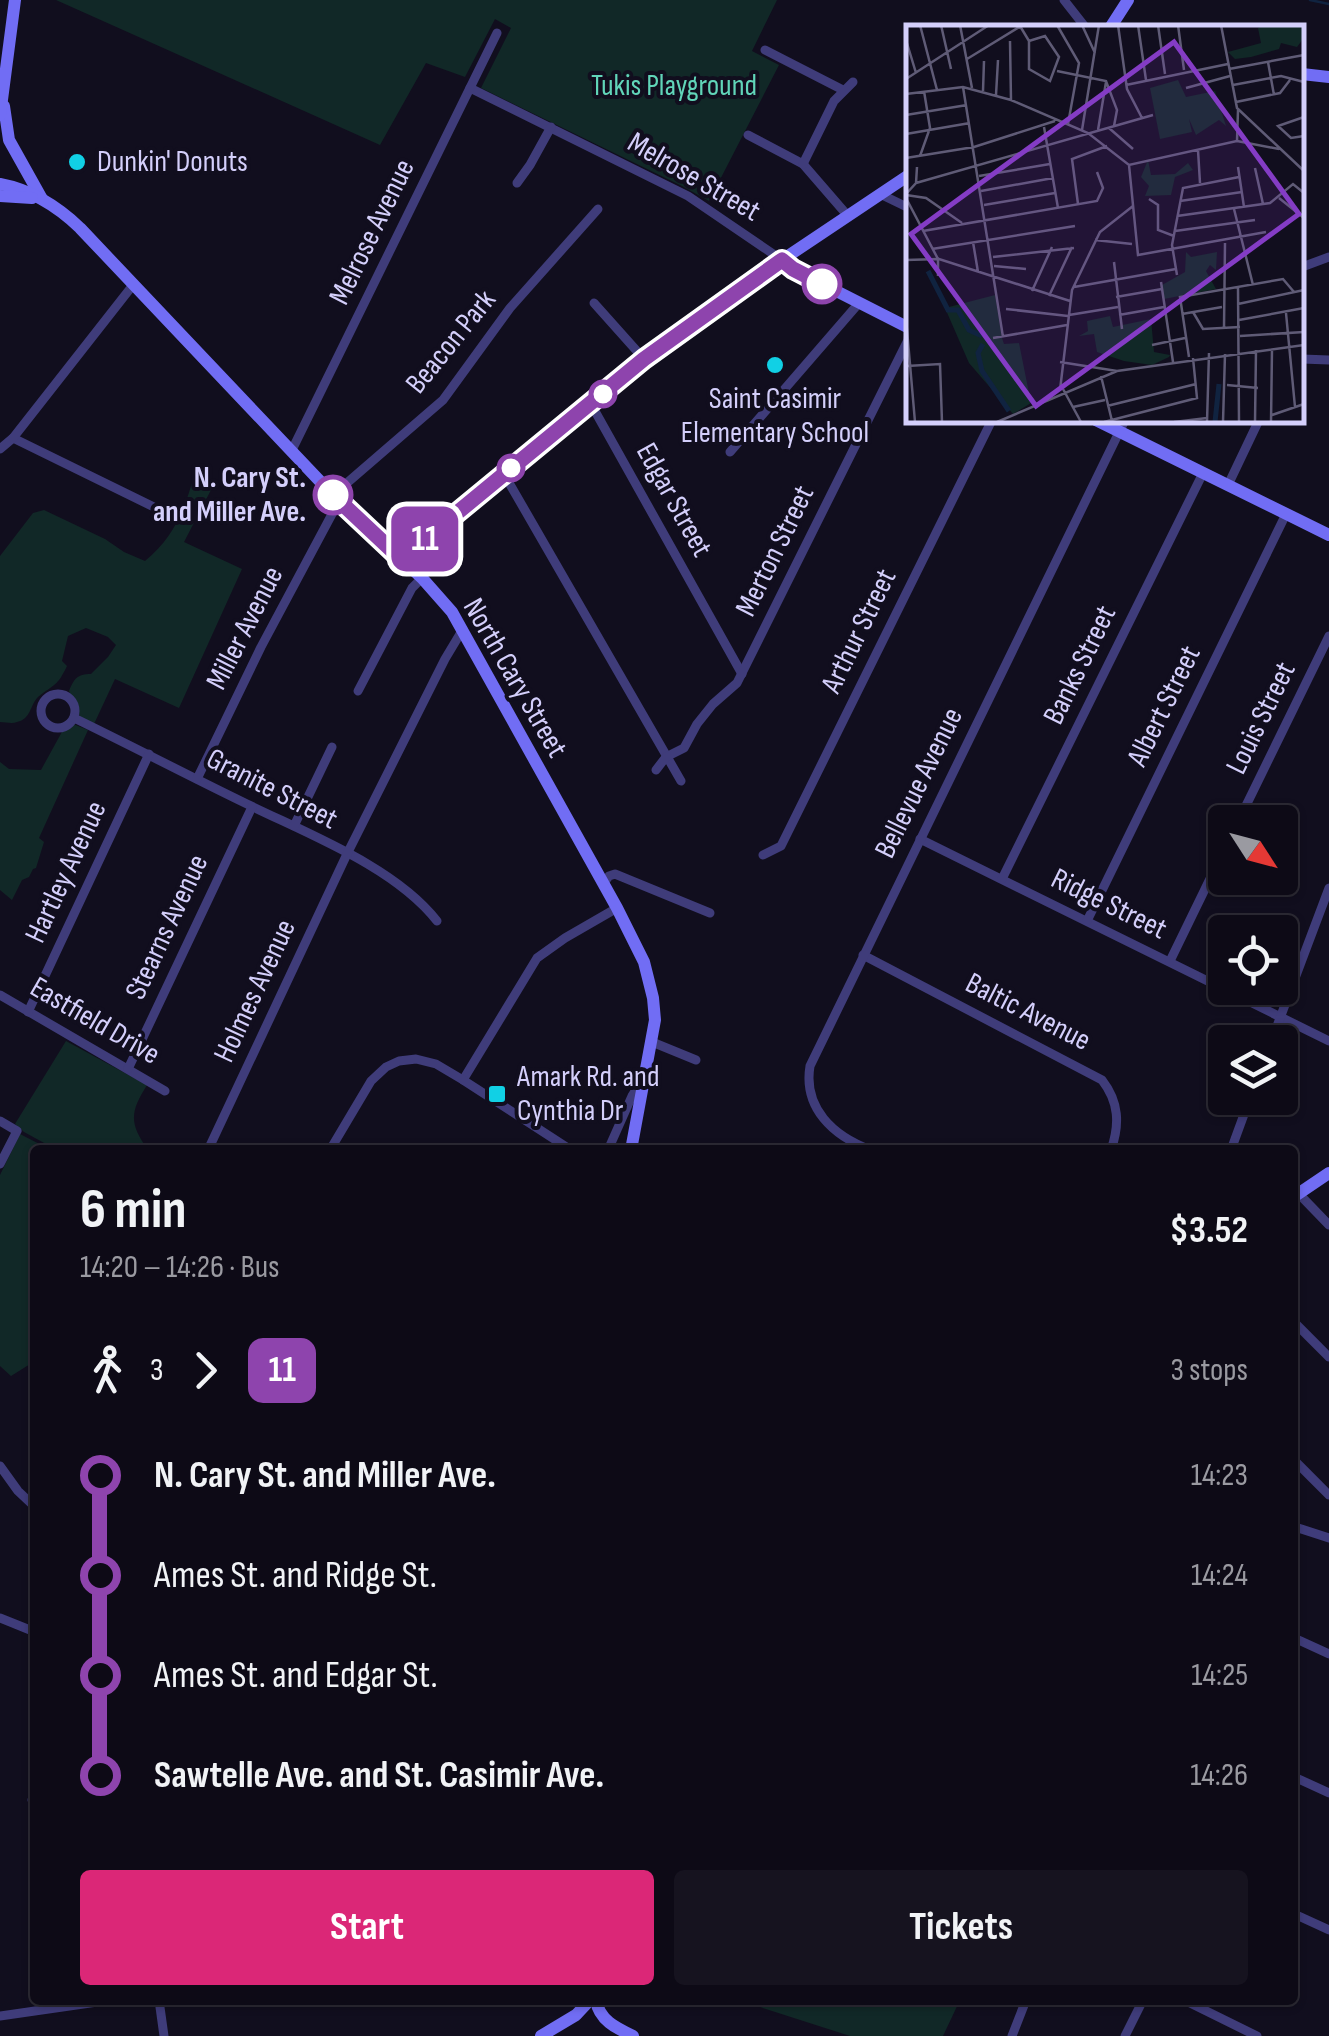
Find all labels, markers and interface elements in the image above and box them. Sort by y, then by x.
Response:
inset map [906,25,1304,422]
park label: Tukis Playground [591,68,757,104]
street label: Melrose Street [621,125,767,229]
place label: Dunkin' Donuts [97,144,248,180]
marker: Dunkin' Donuts [66,151,88,173]
street label: Melrose Avenue [321,154,423,310]
unlabelled marker [803,265,841,303]
street label: Beacon Park [398,283,504,401]
marker: Saint Casimir Elementary School [764,354,786,376]
unlabelled marker [590,381,616,407]
place label: Saint Casimir Elementary School [681,381,869,451]
street label: Edgar Street [628,437,720,563]
unlabelled marker [498,455,524,481]
place label: N. Cary St. and Miller Ave. [153,460,306,530]
marker: N. Cary St. and Miller Ave. [314,476,352,514]
street label: Merton Street [728,480,822,622]
line badge: 11 [380,506,470,572]
text: 11 [411,518,439,561]
street label: Miller Avenue [199,560,291,696]
street label: Arthur Street [813,563,904,700]
street label: North Cary Street [455,592,575,764]
street label: Banks Street [1036,600,1124,730]
street label: Albert Street [1119,640,1209,773]
street label: Louis Street [1218,656,1304,780]
street label: Bellevue Avenue [867,702,971,864]
street label: Granite Street [200,741,344,837]
street label: Hartley Avenue [18,795,114,949]
north arrow [1208,805,1298,895]
map controls [1208,805,1298,1115]
street label: Stearns Avenue [118,849,216,1005]
street label: Ridge Street [1045,861,1173,947]
street label: Holmes Avenue [206,914,304,1068]
button: locate [1208,915,1298,1005]
street label: Baltic Avenue [959,965,1097,1059]
street label: Eastfield Drive [24,969,166,1073]
button: layers [1208,1025,1298,1115]
place label: Amark Rd. and Cynthia Dr [516,1059,659,1129]
marker: Amark Rd. and Cynthia Dr [486,1083,508,1105]
text: 6 min [80,1177,187,1244]
text: $3.52 [1170,1208,1248,1253]
text: 14:20 – 14:26 · Bus [80,1248,280,1287]
icon: walk [80,1343,135,1398]
icon: forward [178,1343,233,1398]
text: 11 [268,1349,296,1392]
text: 3 [150,1351,163,1390]
text: 3 stops [1170,1351,1248,1390]
text: N. Cary St. and Miller Ave. [154,1453,496,1498]
text: 14:23 [1191,1456,1248,1495]
text: Ames St. and Ridge St. [154,1553,437,1598]
text: 14:24 [1191,1556,1248,1595]
text: Ames St. and Edgar St. [154,1653,438,1698]
text: 14:25 [1191,1656,1248,1695]
text: Sawtelle Ave. and St. Casimir Ave. [154,1753,604,1798]
text: 14:26 [1190,1756,1248,1795]
button: Start [80,1870,654,1985]
button: Tickets [674,1870,1248,1985]

